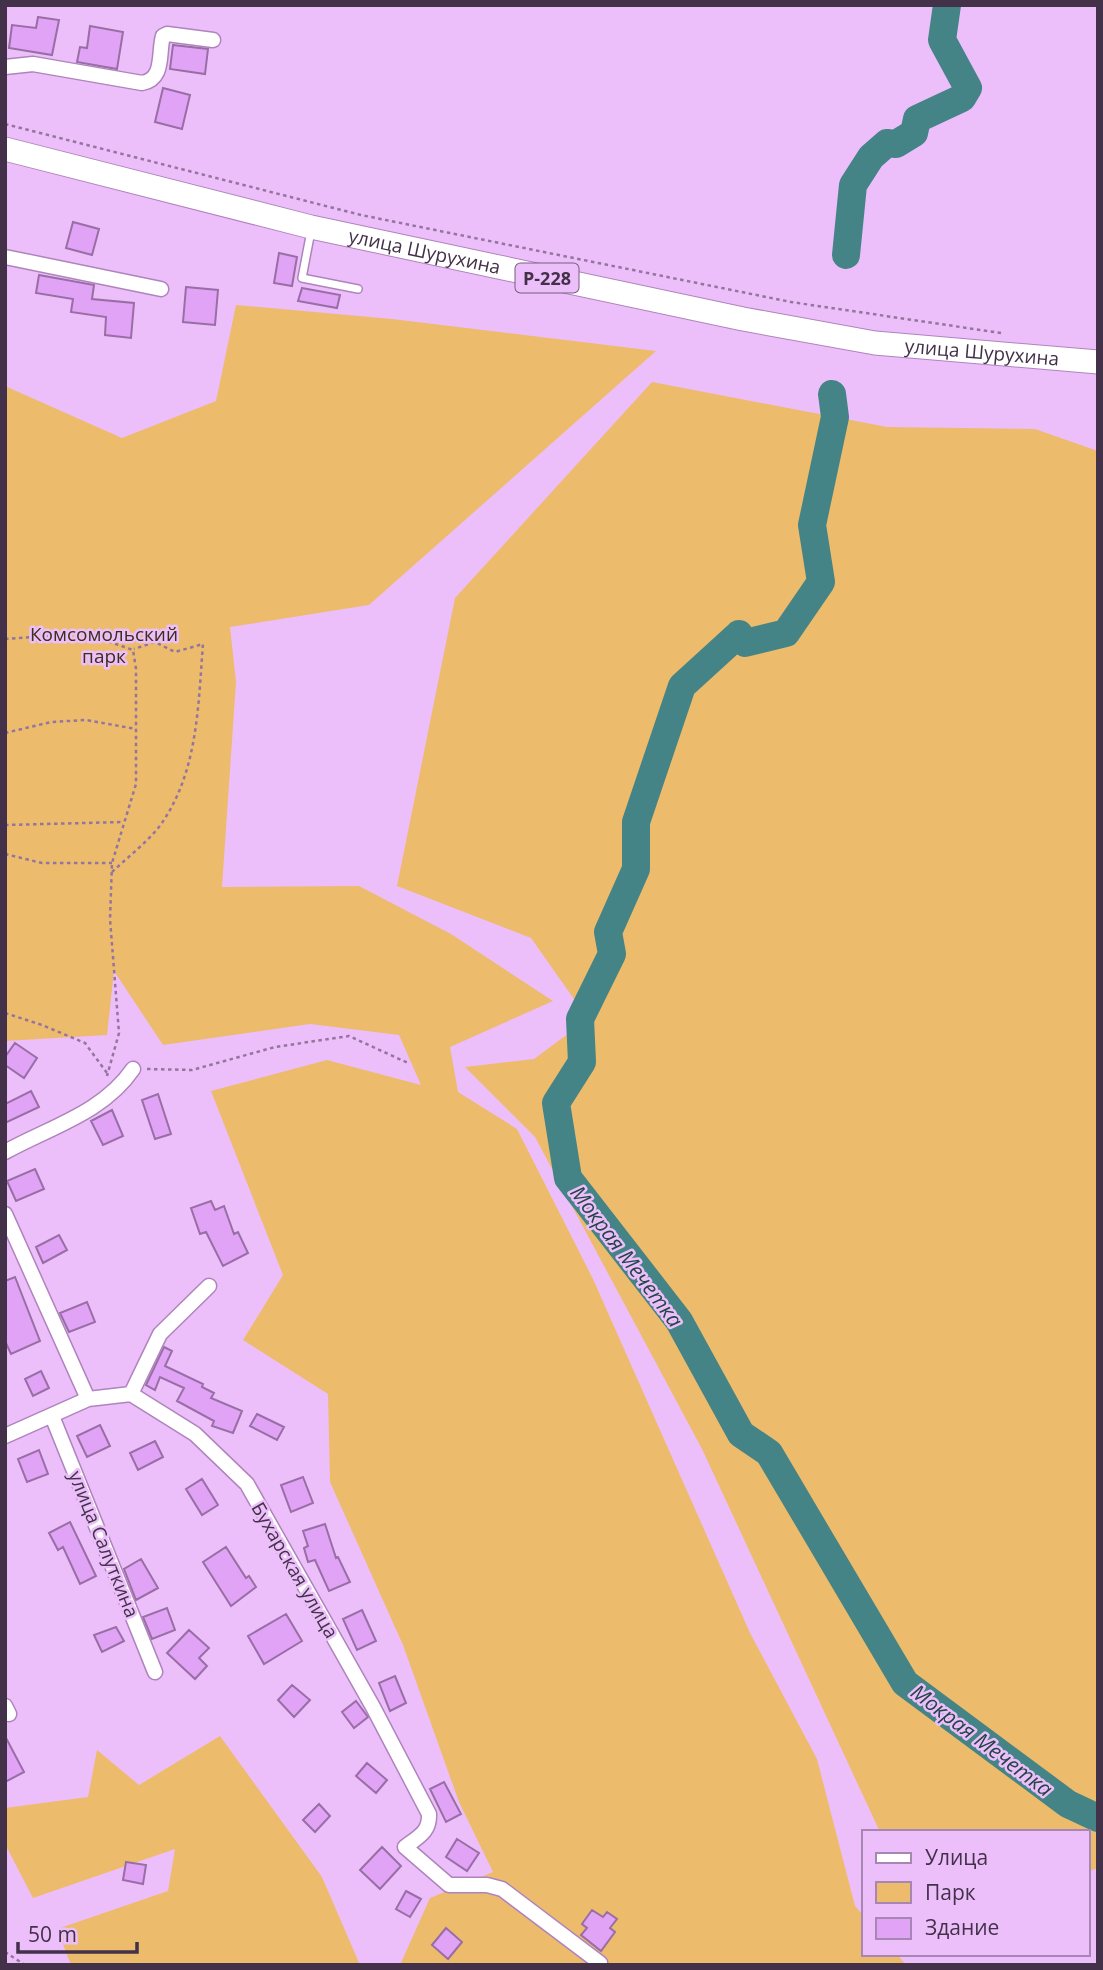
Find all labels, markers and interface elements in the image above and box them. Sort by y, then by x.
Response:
street label: улица Шурухина [346,222,503,280]
road number: Р-228 [516,264,578,292]
street label: улица Шурухина [904,333,1060,372]
park label: Комсомольский парк [30,621,178,669]
water label: Мокрая Мечетка [565,1180,690,1333]
street label: улица Салуткина [63,1467,145,1621]
street label: Бухарская улица [245,1497,345,1643]
water label: Мокрая Мечетка [906,1678,1059,1803]
legend [862,1830,1089,1956]
text: Улица [925,1843,988,1871]
text: Парк [925,1878,976,1906]
scale bar [18,1910,136,1954]
text: Здание [925,1913,999,1941]
text: 50 m [28,1920,77,1948]

